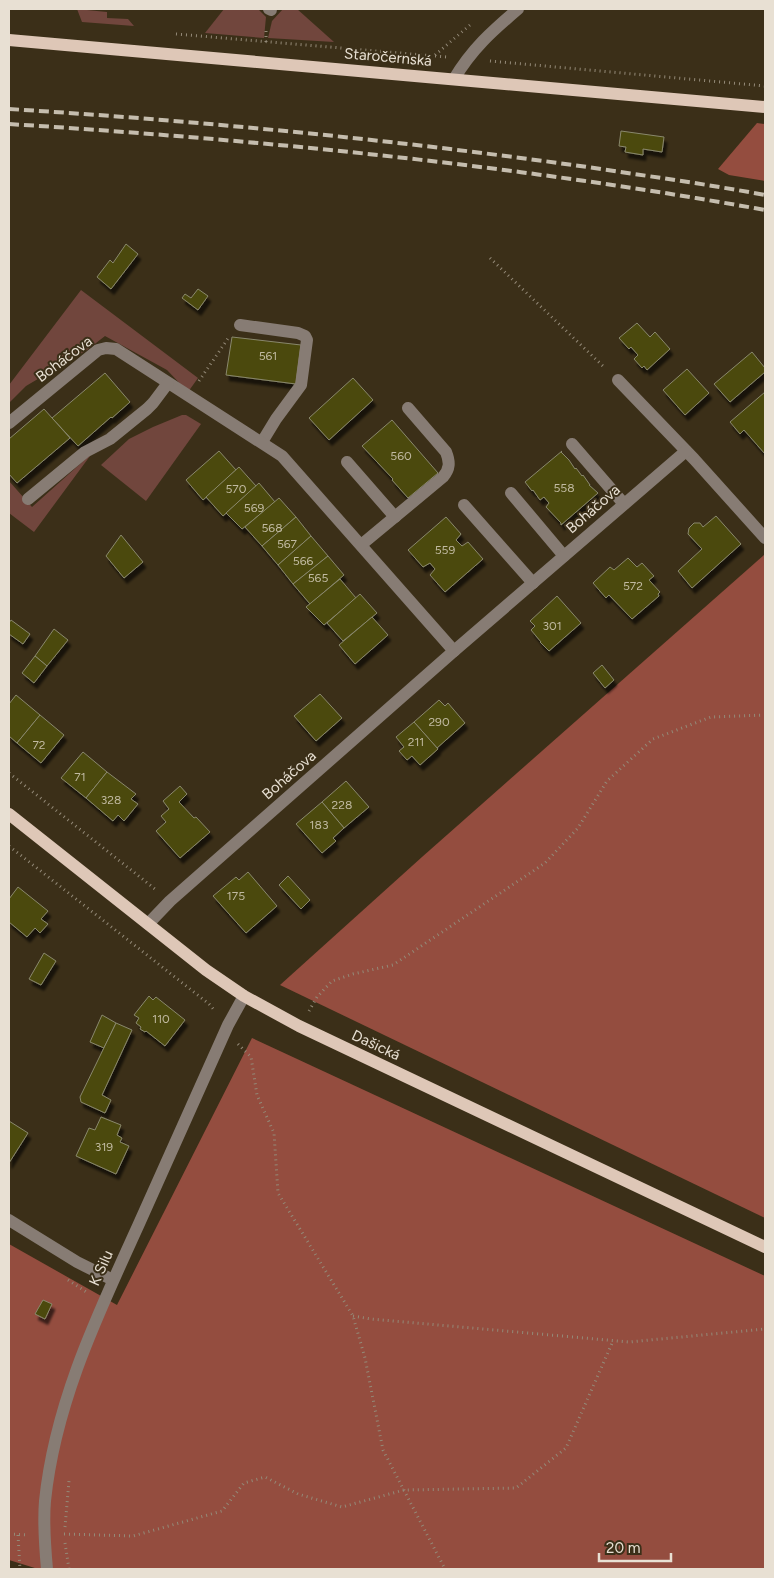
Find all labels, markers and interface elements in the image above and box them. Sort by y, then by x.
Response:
street label: Staročernská [344,44,432,70]
street label: Boháčova [32,332,96,386]
house number: 561 [259,349,277,363]
house number: 560 [390,449,412,463]
house number: 558 [553,481,575,495]
street label: Boháčova [562,481,624,537]
house number: 570 [225,482,247,496]
house number: 569 [244,501,264,515]
house number: 568 [261,521,283,535]
house number: 567 [277,537,298,551]
house number: 559 [435,543,456,557]
house number: 566 [293,554,313,568]
house number: 565 [308,571,328,585]
house number: 572 [623,579,643,593]
house number: 301 [542,619,562,633]
house number: 290 [428,715,450,729]
house number: 211 [408,735,424,749]
house number: 72 [32,738,46,752]
street label: Boháčova [258,747,320,803]
house number: 71 [74,770,86,784]
house number: 328 [101,793,121,807]
house number: 228 [332,798,352,812]
house number: 183 [310,818,328,832]
house number: 175 [227,889,245,903]
house number: 110 [152,1012,170,1026]
street label: Dašická [349,1026,403,1064]
house number: 319 [95,1140,113,1154]
street label: K Silu [85,1247,117,1289]
scale bar [599,1530,672,1562]
text: 20 m [606,1539,640,1557]

